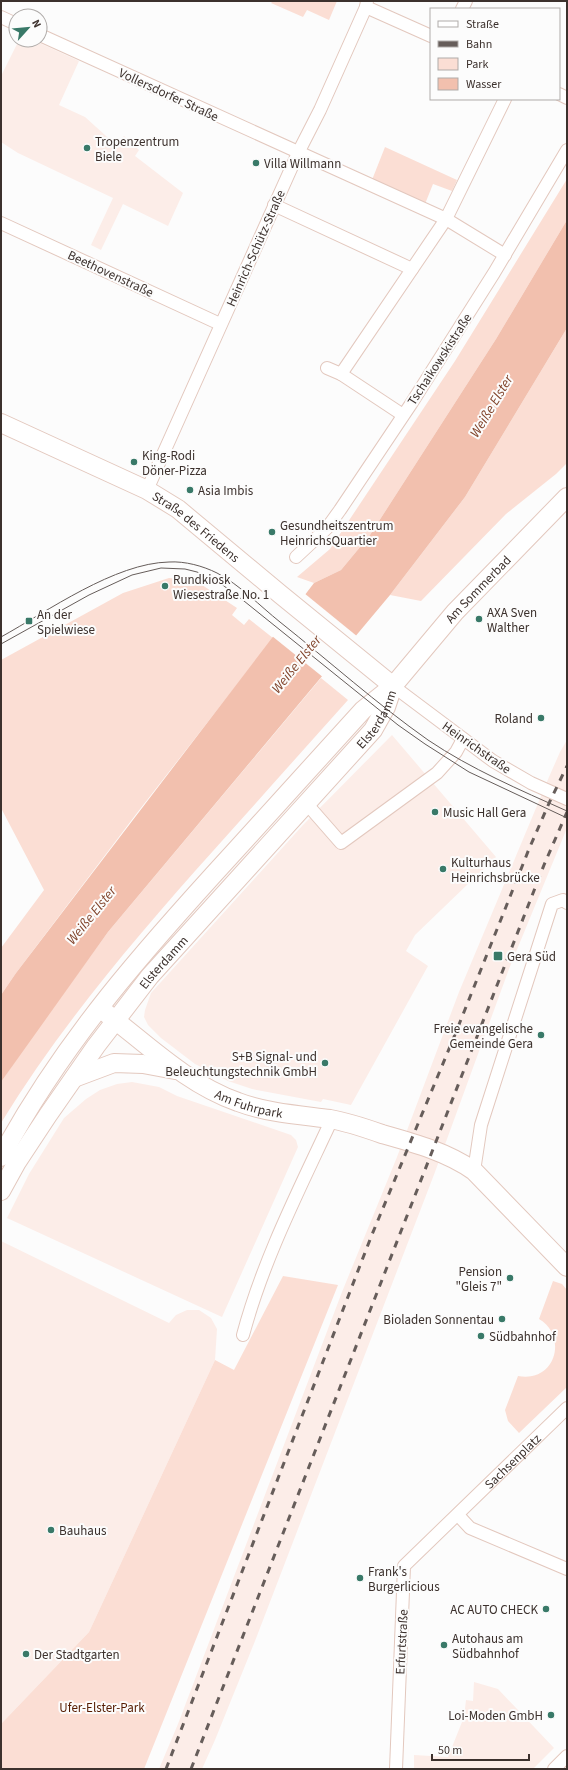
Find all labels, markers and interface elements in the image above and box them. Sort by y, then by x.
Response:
north arrow [8,8,48,48]
legend [430,8,560,100]
text: Straße [466,16,499,33]
text: N [28,17,45,30]
text: Bahn [466,36,492,53]
text: Park [466,56,488,73]
street label: Vollersdorfer Straße [116,64,221,126]
text: Wasser [466,76,502,93]
place label: Tropenzentrum Biele [95,133,179,166]
marker: Tropenzentrum Biele [82,143,92,153]
place label: Villa Willmann [264,155,341,173]
marker: Villa Willmann [251,158,261,168]
street label: Heinrich-Schütz-Straße [222,187,290,310]
street label: Beethovenstraße [65,246,156,302]
street label: Tschaikowskistraße [403,310,476,409]
water label: Weiße Elster [465,370,519,442]
place label: King-Rodi Döner-Pizza [142,447,207,480]
marker: King-Rodi Döner-Pizza [129,457,139,467]
place label: Asia Imbis [198,482,254,500]
marker: Asia Imbis [185,485,195,495]
street label: Straße des Friedens [149,487,244,567]
place label: Gesundheitszentrum HeinrichsQuartier [280,517,393,550]
marker: Gesundheitszentrum HeinrichsQuartier [267,527,277,537]
street label: Am Sommerbad [441,552,515,627]
place label: Rundkiosk Wiesestraße No. 1 [173,571,269,604]
marker: Rundkiosk Wiesestraße No. 1 [160,581,170,591]
place label: AXA Sven Walther [487,604,537,637]
place label: An der Spielwiese [37,606,95,639]
marker: AXA Sven Walther [474,614,484,624]
marker: An der Spielwiese [24,616,34,626]
water label: Weiße Elster [267,630,327,698]
street label: Elsterdamm [352,688,401,753]
place label: Roland [494,710,533,728]
marker: Roland [536,713,546,723]
street label: Heinrichstraße [438,717,514,778]
place label: Music Hall Gera [443,804,526,822]
marker: Music Hall Gera [430,807,440,817]
place label: Kulturhaus Heinrichsbrücke [451,854,540,887]
marker: Kulturhaus Heinrichsbrücke [438,864,448,874]
water label: Weiße Elster [62,881,122,949]
street label: Elsterdamm [135,932,192,993]
place label: Gera Süd [507,948,556,966]
marker: Gera Süd [492,950,504,962]
place label: Freie evangelische Gemeinde Gera [434,1020,533,1053]
marker: Freie evangelische Gemeinde Gera [536,1030,546,1040]
place label: S+B Signal- und Beleuchtungstechnik GmbH [165,1048,317,1081]
marker: S+B Signal- und Beleuchtungstechnik GmbH [320,1058,330,1068]
street label: Am Fuhrpark [212,1085,284,1123]
place label: Pension "Gleis 7" [455,1263,502,1296]
marker: Pension "Gleis 7" [505,1273,515,1283]
place label: Bioladen Sonnentau [383,1311,494,1329]
marker: Bioladen Sonnentau [497,1314,507,1324]
place label: Südbahnhof [489,1328,557,1346]
marker: Südbahnhof [476,1331,486,1341]
street label: Sachsenplatz [481,1430,546,1493]
place label: Bauhaus [59,1522,107,1540]
marker: Bauhaus [46,1525,56,1535]
place label: Frank's Burgerlicious [368,1563,440,1596]
marker: Frank's Burgerlicious [355,1573,365,1583]
place label: AC AUTO CHECK [450,1601,538,1619]
marker: AC AUTO CHECK [541,1604,551,1614]
street label: Erfurtstraße [391,1609,413,1675]
place label: Autohaus am Südbahnhof [452,1630,523,1663]
marker: Autohaus am Südbahnhof [439,1640,449,1650]
place label: Der Stadtgarten [34,1646,120,1664]
marker: Der Stadtgarten [21,1649,31,1659]
park label: Ufer-Elster-Park [59,1699,145,1717]
place label: Loi-Moden GmbH [448,1707,543,1725]
marker: Loi-Moden GmbH [546,1710,556,1720]
scale bar [432,1736,529,1762]
text: 50 m [438,1742,462,1759]

